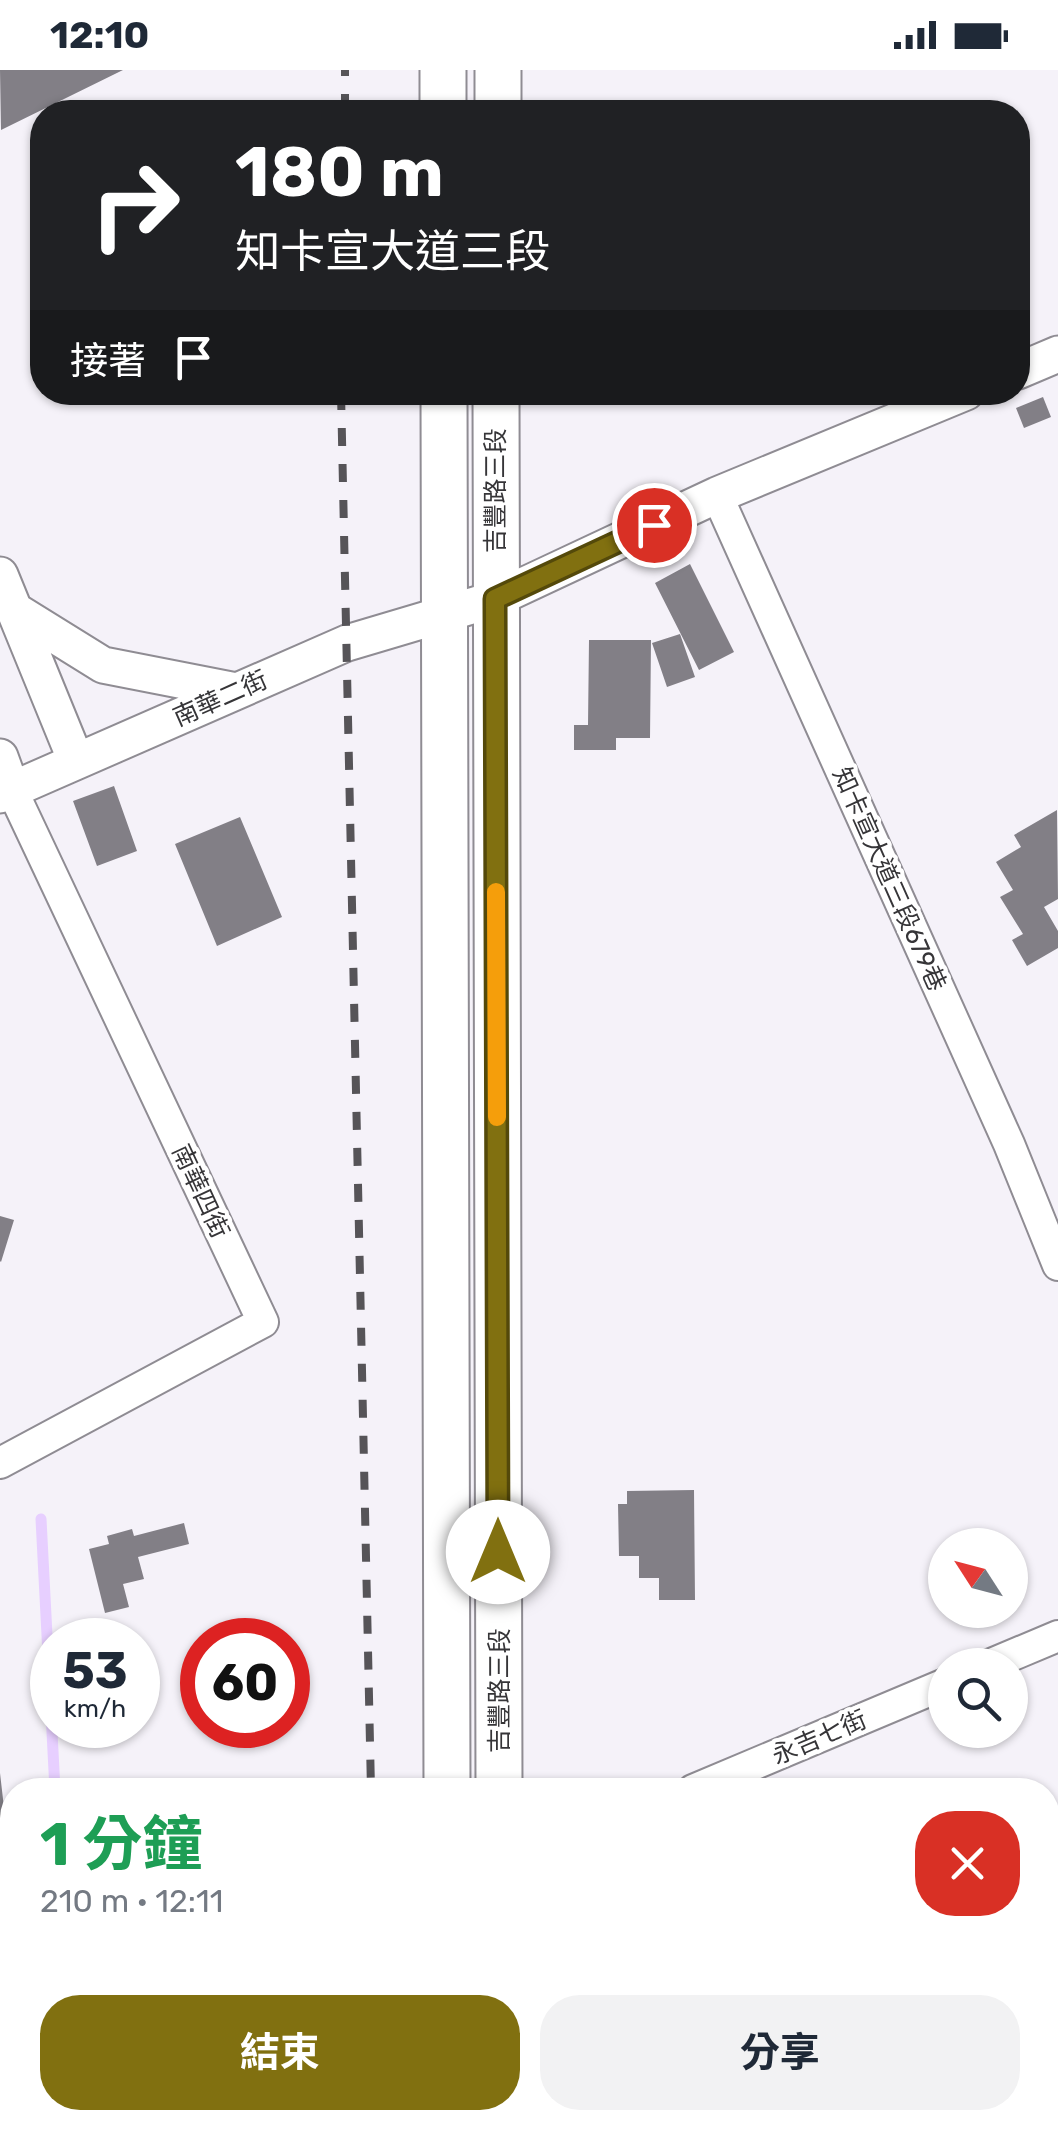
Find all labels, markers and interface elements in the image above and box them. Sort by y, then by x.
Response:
text: 12:10 [50,12,149,58]
text: 180 m [235,131,444,214]
icon: right [70,140,200,270]
text: 知卡宣大道三段 [235,225,550,278]
icon: arrive [166,330,221,385]
text: 接著 [70,338,146,384]
street label: 吉豐路三段 [481,428,510,554]
pin [612,483,697,568]
icon: arrive [627,498,682,553]
street label: 南華二街 [169,665,272,732]
street label: 知卡宣大道三段679巷 [827,763,952,996]
street label: 南華四街 [166,1140,235,1243]
position arrow [446,1500,550,1604]
north arrow [928,1528,1028,1628]
map controls [928,1528,1028,1748]
speed limit sign: 60 [180,1618,310,1748]
street label: 吉豐路三段 [485,1628,514,1754]
text: 53 [62,1641,128,1701]
button: search [928,1648,1028,1748]
text: km/h [64,1694,126,1723]
street label: 永吉七街 [767,1705,871,1770]
text: 1 分鐘 [40,1809,203,1880]
button: close [915,1811,1020,1916]
text: 210 m · 12:11 [40,1882,223,1920]
button: 結束 [40,1995,520,2110]
button: 分享 [540,1995,1020,2110]

